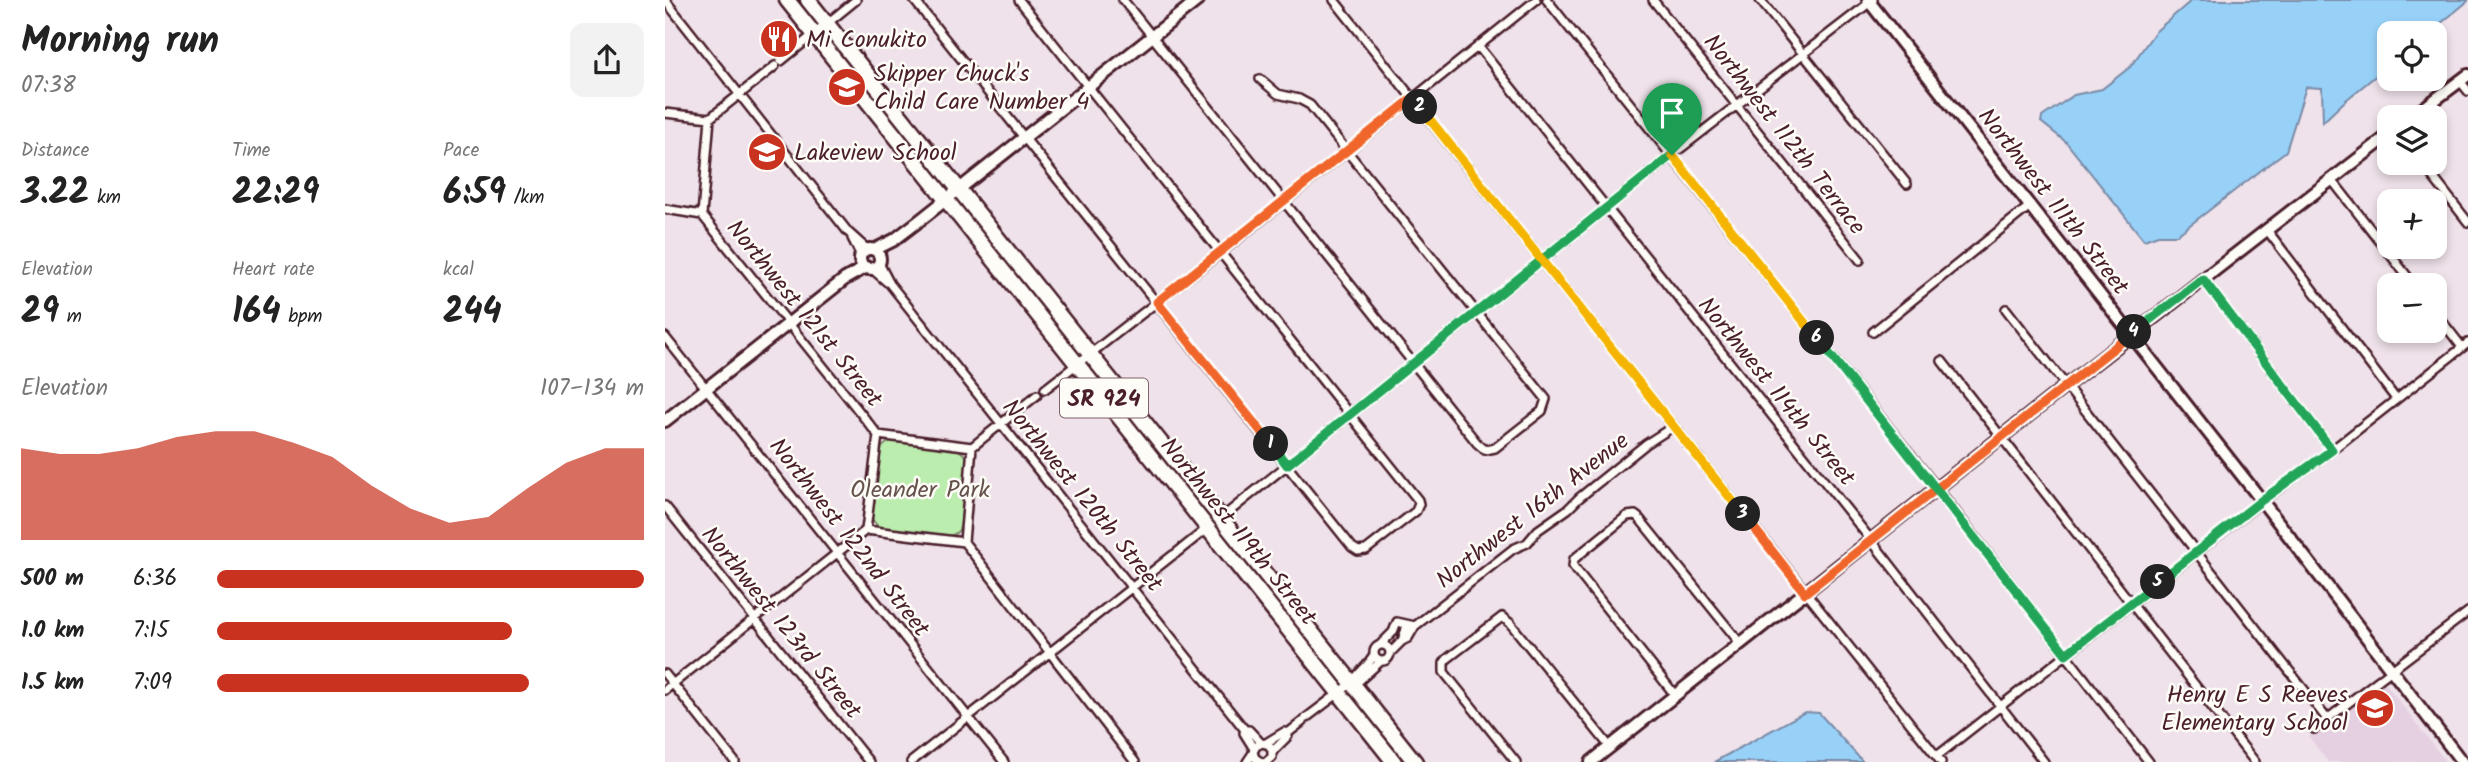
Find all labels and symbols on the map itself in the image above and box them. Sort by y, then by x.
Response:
restaurant icon: Mi Conukito [758,18,800,60]
place label: Mi Conukito [806,21,927,60]
street label: Northwest 112th Terrace [1693,26,1875,244]
place label: Skipper Chuck's Child Care Number 4 [874,55,1090,122]
school or university icon: Skipper Chuck's Child Care Number 4 [826,66,868,108]
pin [1642,83,1702,155]
pin: 2 [1403,90,1437,124]
street label: Northwest 111th Street [1967,100,2139,305]
school or university icon: Lakeview School [746,131,788,173]
place label: Lakeview School [794,134,957,173]
street label: Northwest 121st Street [716,211,893,417]
street label: Northwest 114th Street [1687,289,1865,496]
pin: 4 [2117,314,2151,350]
pin: 6 [1799,320,1835,356]
road number: SR 924 [1060,378,1148,418]
street label: Northwest 120th Street [991,391,1173,602]
street label: Northwest 16th Avenue [1428,423,1638,599]
pin: 1 [1253,426,1289,462]
street label: Northwest 122nd Street [758,430,940,647]
street label: Northwest 119th Street [1155,432,1323,630]
park label: Oleander Park [850,471,990,510]
pin: 3 [1725,496,1761,532]
street label: Northwest 123rd Street [691,518,872,729]
pin: 5 [2141,564,2175,600]
place label: Henry E S Reeves Elementary School [2161,676,2348,743]
school or university icon: Henry E S Reeves Elementary School [2354,687,2396,729]

